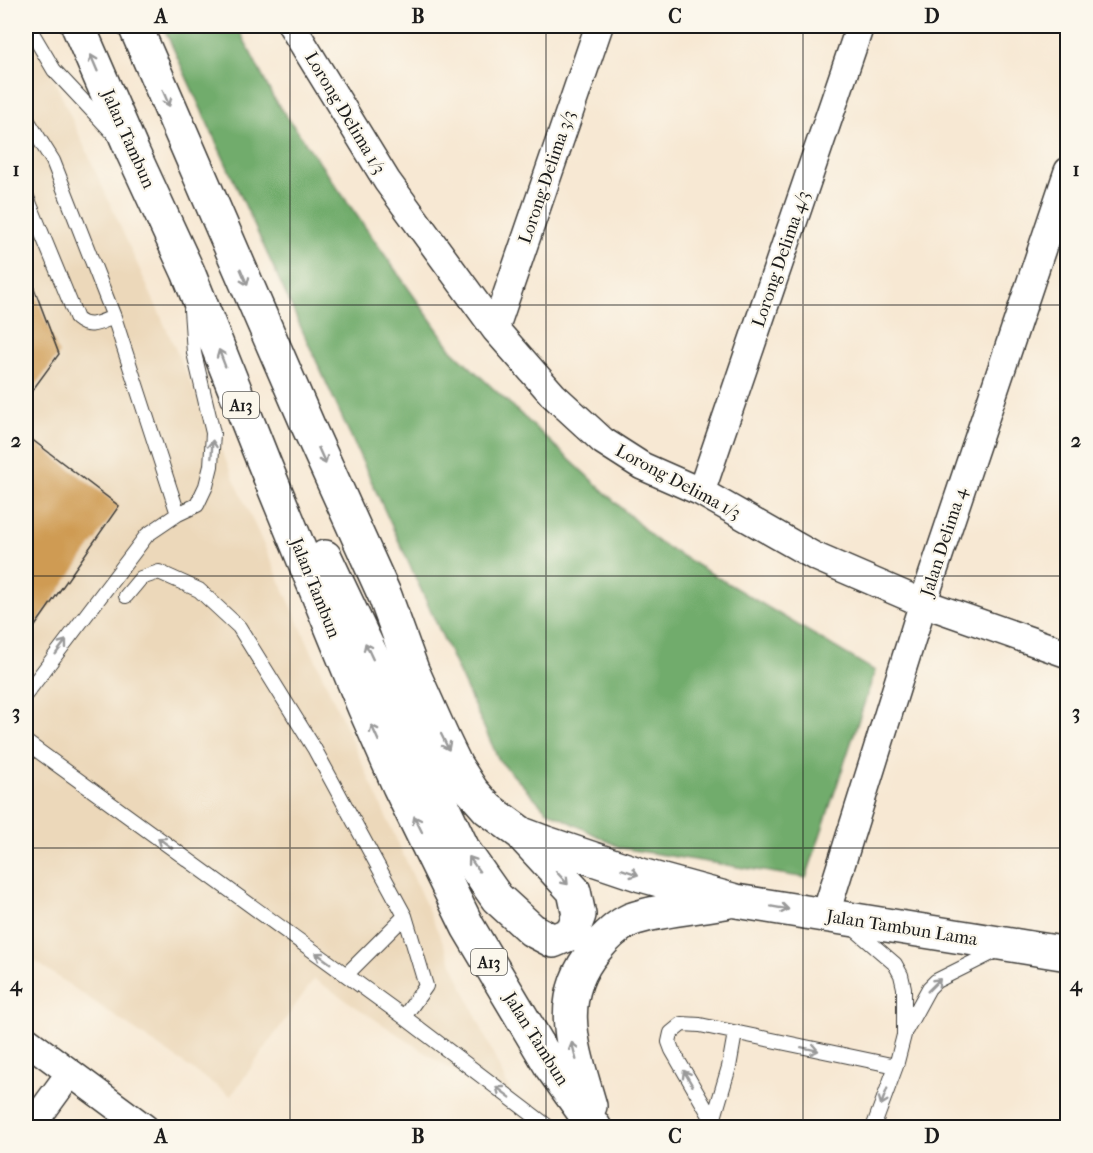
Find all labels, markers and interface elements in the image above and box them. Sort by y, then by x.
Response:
text: A [153,5,169,28]
text: B [411,5,425,28]
text: C [668,5,682,28]
text: D [924,5,940,28]
street label: Lorong Delima 1/3 [300,48,390,178]
one-way arrow [88,55,100,73]
street label: Jalan Tambun [96,84,159,192]
one-way arrow [161,89,172,107]
street label: Lorong Delima 3/3 [514,108,580,246]
text: 1 [12,158,20,181]
text: 1 [1072,158,1080,181]
street label: Lorong Delima 4/3 [748,188,814,330]
one-way arrow [238,268,250,286]
one-way arrow [216,349,227,368]
road number: A13 [223,392,259,418]
text: 2 [11,429,21,452]
text: 2 [1071,429,1081,452]
one-way arrow [206,439,217,459]
street label: Lorong Delima 1/3 [612,440,744,524]
one-way arrow [316,447,328,465]
street label: Jalan Delima 4 [916,485,972,601]
street label: Jalan Tambun [285,533,345,642]
one-way arrow [55,640,67,656]
one-way arrow [363,643,375,661]
text: 3 [12,701,20,724]
text: 3 [1072,701,1080,724]
one-way arrow [369,724,381,742]
one-way arrow [439,733,451,751]
one-way arrow [411,815,423,833]
one-way arrow [157,837,173,849]
one-way arrow [467,856,480,872]
one-way arrow [620,867,639,878]
one-way arrow [554,870,569,885]
one-way arrow [770,903,790,914]
street label: Jalan Tambun Lama [823,905,980,950]
road number: A13 [471,949,507,975]
one-way arrow [315,952,331,964]
text: 4 [9,973,23,997]
text: 4 [1069,973,1083,997]
one-way arrow [926,978,941,992]
street label: Jalan Tambun [498,987,573,1090]
one-way arrow [568,1042,579,1061]
one-way arrow [800,1044,819,1055]
one-way arrow [682,1070,694,1087]
one-way arrow [496,1086,512,1099]
one-way arrow [878,1087,889,1106]
text: A [153,1125,169,1148]
text: B [411,1125,425,1148]
text: C [668,1125,682,1148]
text: D [924,1125,940,1148]

